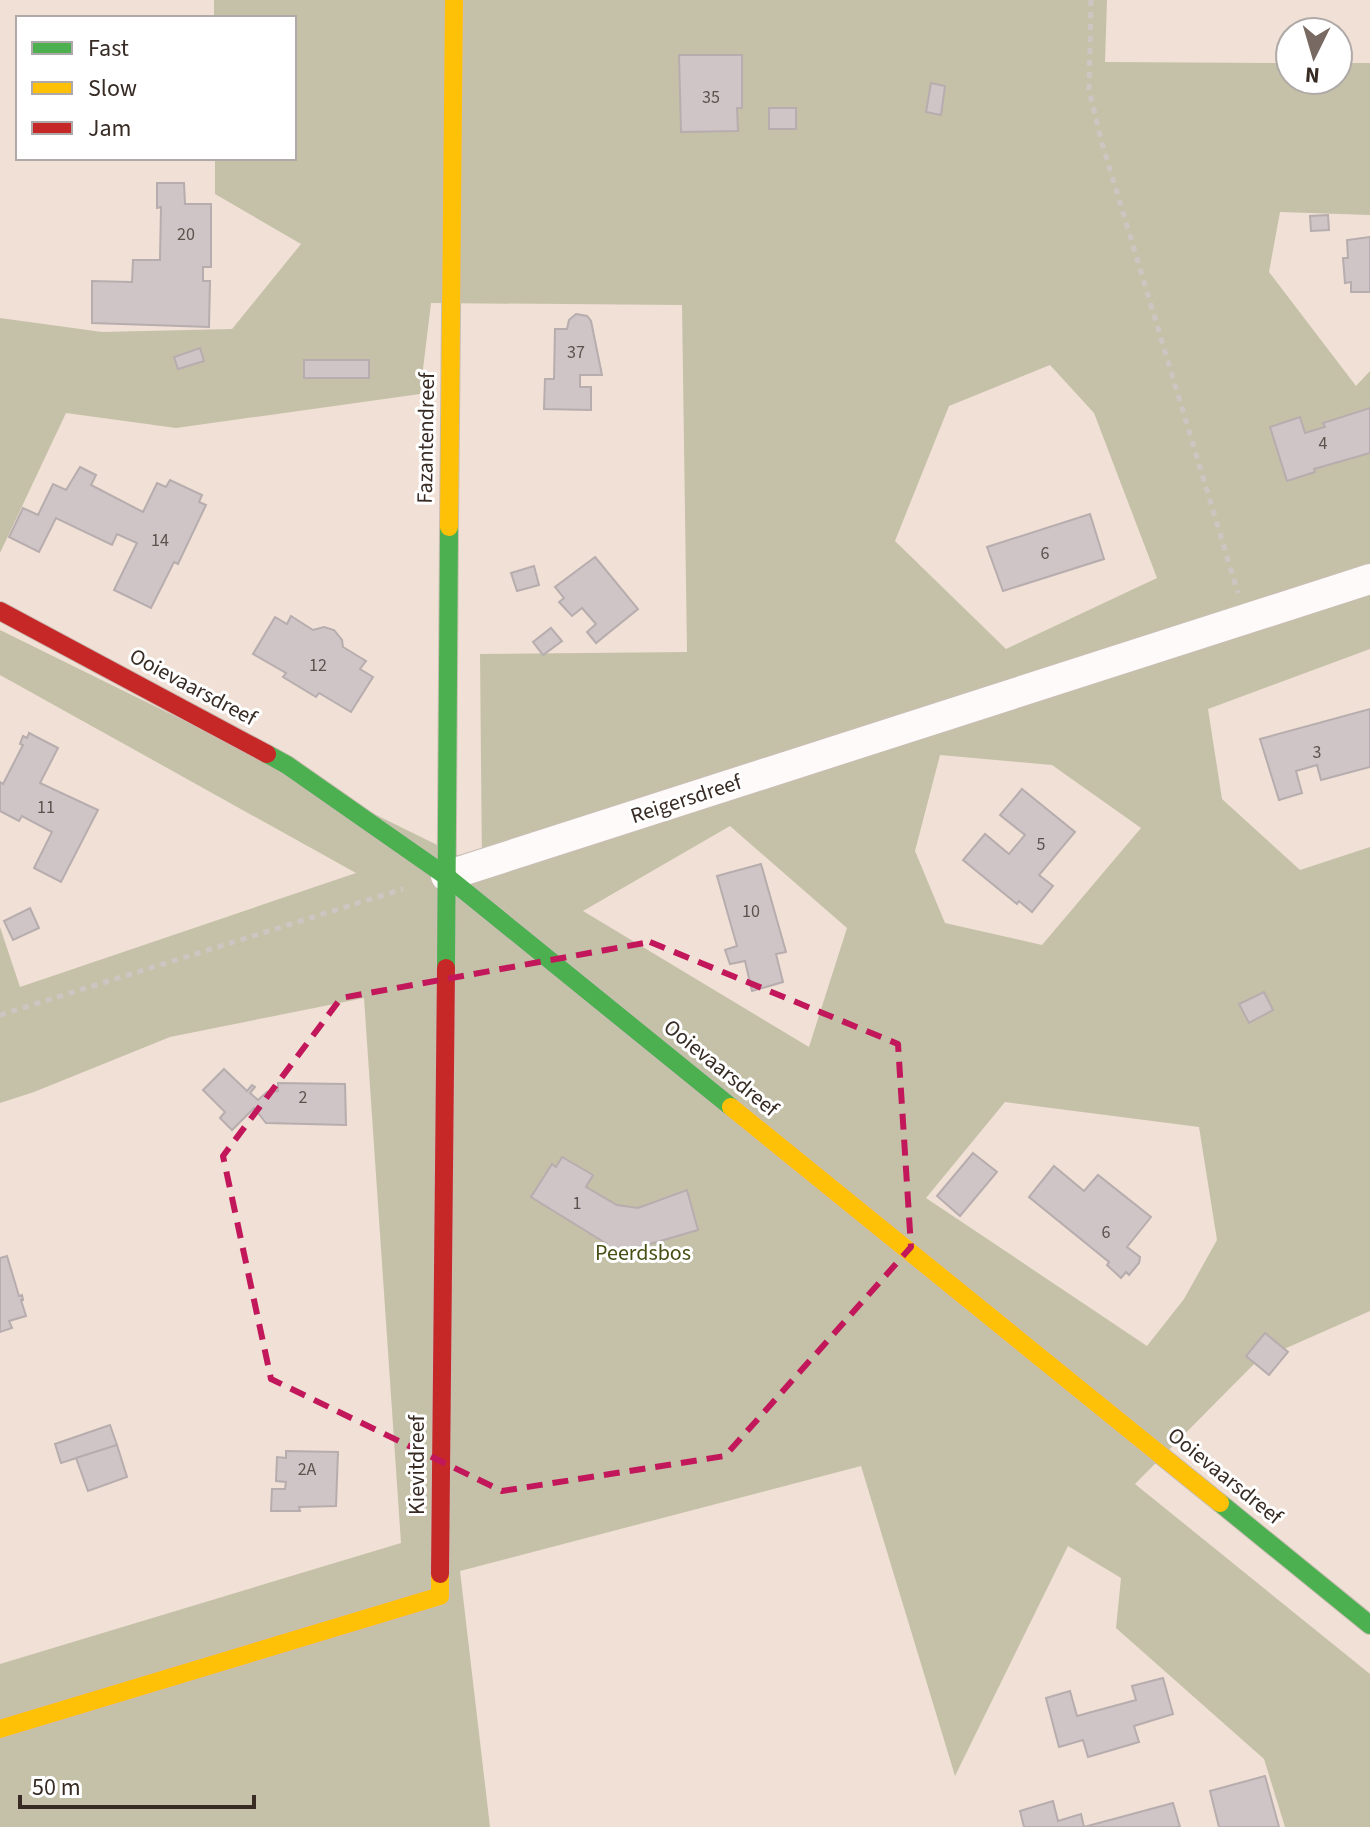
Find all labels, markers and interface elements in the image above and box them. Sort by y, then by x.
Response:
legend [16,16,296,160]
north arrow [1274,16,1354,96]
text: Fast [88,31,129,66]
text: N [1304,58,1321,92]
text: Slow [88,71,137,106]
house number: 35 [702,85,720,110]
text: Jam [88,111,132,146]
house number: 20 [177,222,195,247]
house number: 37 [567,340,585,365]
street label: Fazantendreef [409,371,443,504]
house number: 4 [1319,431,1328,456]
house number: 14 [151,528,169,553]
house number: 6 [1041,541,1050,566]
street label: Ooievaarsdreef [124,640,264,735]
house number: 12 [309,653,327,678]
house number: 3 [1313,740,1322,765]
street label: Reigersdreef [626,766,747,832]
house number: 11 [37,795,55,820]
house number: 5 [1037,832,1046,857]
house number: 10 [742,899,760,924]
street label: Ooievaarsdreef [657,1012,787,1125]
house number: 2 [299,1085,308,1110]
house number: 1 [573,1191,581,1216]
house number: 6 [1102,1220,1111,1245]
park label: Peerdsbos [595,1237,691,1269]
street label: Kievitdreef [401,1414,433,1515]
street label: Ooievaarsdreef [1161,1420,1291,1533]
house number: 2A [298,1457,317,1482]
scale bar [20,1759,254,1809]
text: 50 m [32,1770,81,1805]

